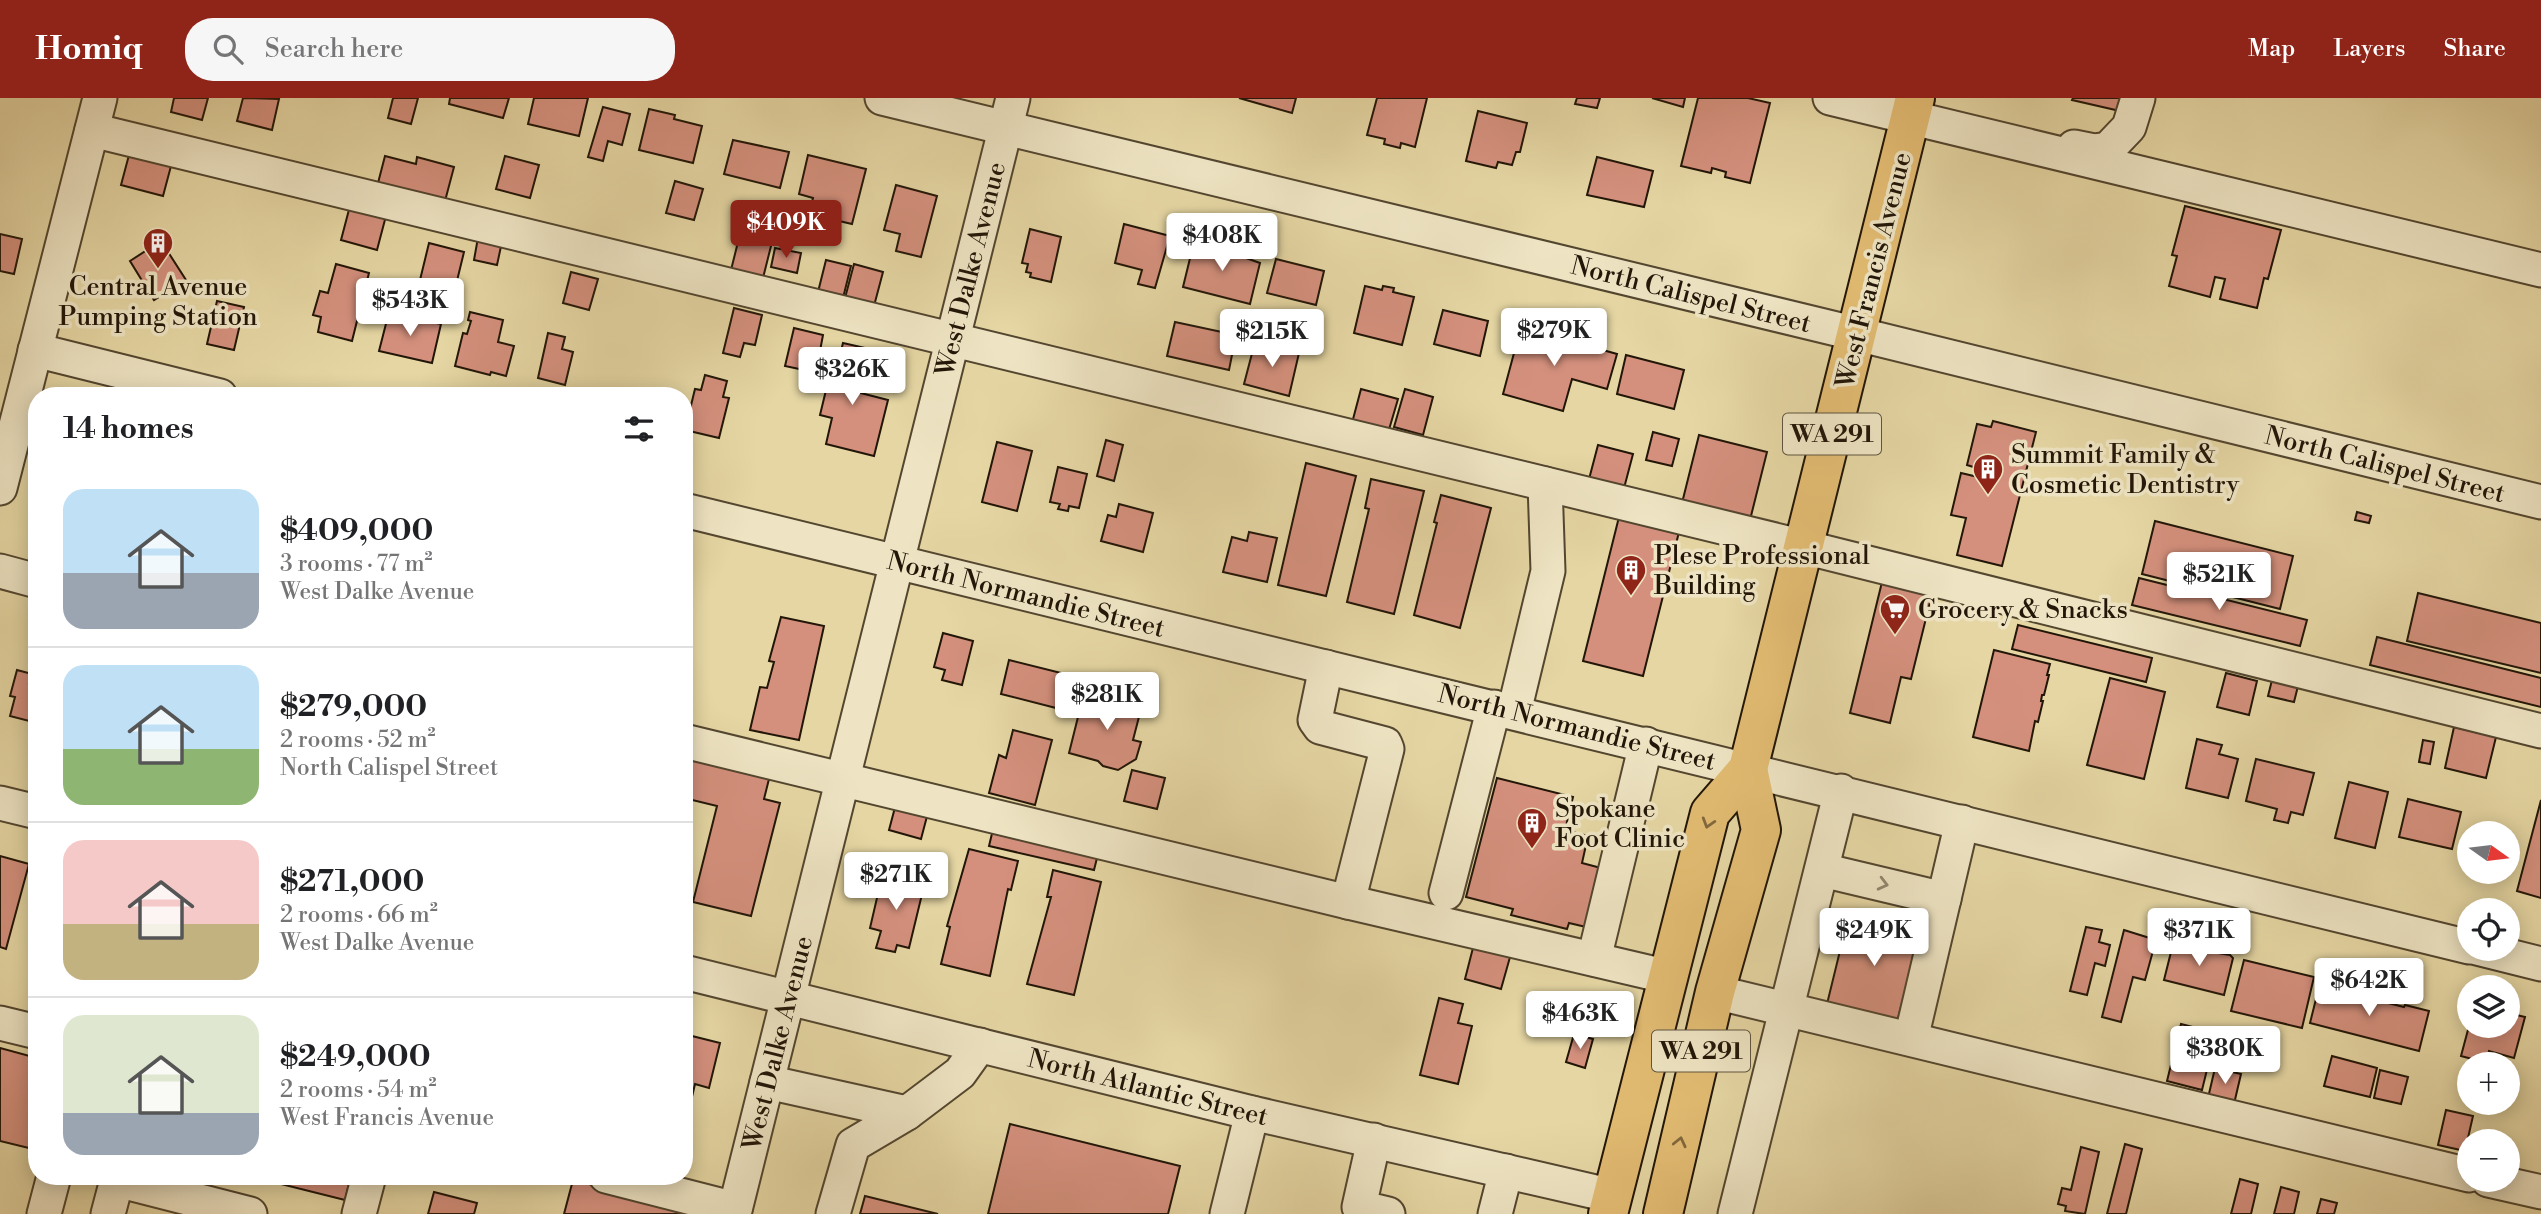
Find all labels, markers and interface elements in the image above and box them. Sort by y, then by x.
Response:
search box [185,18,675,81]
text: Homiq [35,29,143,70]
icon: search [209,30,247,68]
text: Search here [265,33,403,65]
text: Map [2248,34,2295,64]
text: Layers [2333,34,2405,64]
text: Share [2443,34,2506,64]
street label: West Francis Avenue [1829,149,1919,392]
street label: West Dalke Avenue [929,159,1013,381]
pin: $409K [737,200,835,260]
text: $409K [747,209,825,237]
pin: $408K [1173,214,1271,273]
text: $408K [1182,222,1262,250]
building icon: Central Avenue Pumping Station [141,226,175,270]
street label: North Calispel Street [1567,250,1814,340]
place label: Central Avenue Pumping Station [58,271,258,333]
pin: $543K [361,278,459,338]
text: $543K [372,287,448,315]
pin: $279K [1505,308,1603,368]
pin: $215K [1223,310,1321,369]
text: $279K [1517,317,1591,345]
text: $215K [1236,318,1308,346]
pin: $326K [803,348,901,407]
text: $326K [814,356,890,384]
text: 14 homes [63,410,194,448]
icon: filters [620,410,658,448]
road number: WA 291 [1783,414,1881,454]
street label: North Calispel Street [2261,420,2508,510]
place label: Summit Family & Cosmetic Dentistry [2011,439,2240,501]
building icon: Summit Family & Cosmetic Dentistry [1971,452,2005,496]
text: $409,000 [280,512,433,550]
icon: home [119,517,203,601]
place label: Plese Professional Building [1653,540,1870,602]
street label: North Normandie Street [883,545,1168,645]
text: 3 rooms · 77 m² [280,550,433,578]
pin: $521K [2170,552,2268,612]
building icon: Plese Professional Building [1614,553,1648,597]
text: $521K [2183,561,2255,589]
text: West Dalke Avenue [280,578,474,606]
supermarket icon: Grocery & Snacks [1878,592,1912,636]
place label: Grocery & Snacks [1918,594,2128,626]
pin: $281K [1058,672,1156,732]
street label: North Normandie Street [1434,678,1719,778]
text: $281K [1071,681,1143,709]
text: $279,000 [280,688,427,726]
icon: home [119,693,203,777]
text: 2 rooms · 52 m² [280,726,436,754]
text: North Calispel Street [280,754,498,782]
place label: Spokane Foot Clinic [1555,793,1685,855]
building icon: Spokane Foot Clinic [1515,806,1549,850]
one-way arrow [1702,817,1717,829]
north arrow [2457,821,2520,884]
map controls [2457,821,2520,1192]
pin: $271K [847,852,945,912]
text: $271K [860,861,932,889]
text: $271,000 [280,863,424,901]
icon: home [119,868,203,952]
one-way arrow [1877,876,1889,891]
button: locate [2457,898,2520,961]
text: 2 rooms · 66 m² [280,901,438,929]
pin: $249K [1825,908,1923,968]
pin: $371K [2150,908,2248,968]
text: $249K [1836,917,1912,945]
text: $371K [2164,917,2234,945]
text: West Dalke Avenue [280,929,474,957]
street label: West Dalke Avenue [736,933,820,1155]
pin: $642K [2320,958,2418,1018]
text: $642K [2330,967,2408,995]
button: layers [2457,975,2520,1038]
pin: $463K [1531,992,1629,1051]
text: $463K [1542,1000,1618,1028]
pin: $380K [2176,1026,2274,1086]
road number: WA 291 [1652,1030,1750,1071]
text: $380K [2186,1035,2264,1063]
text: $249,000 [280,1038,430,1076]
icon: home [119,1043,203,1127]
street label: North Atlantic Street [1024,1043,1271,1133]
button: + [2457,1052,2520,1115]
text: 2 rooms · 54 m² [280,1076,437,1104]
text: West Francis Avenue [280,1104,494,1132]
button: − [2457,1129,2520,1192]
one-way arrow [1672,1136,1686,1148]

